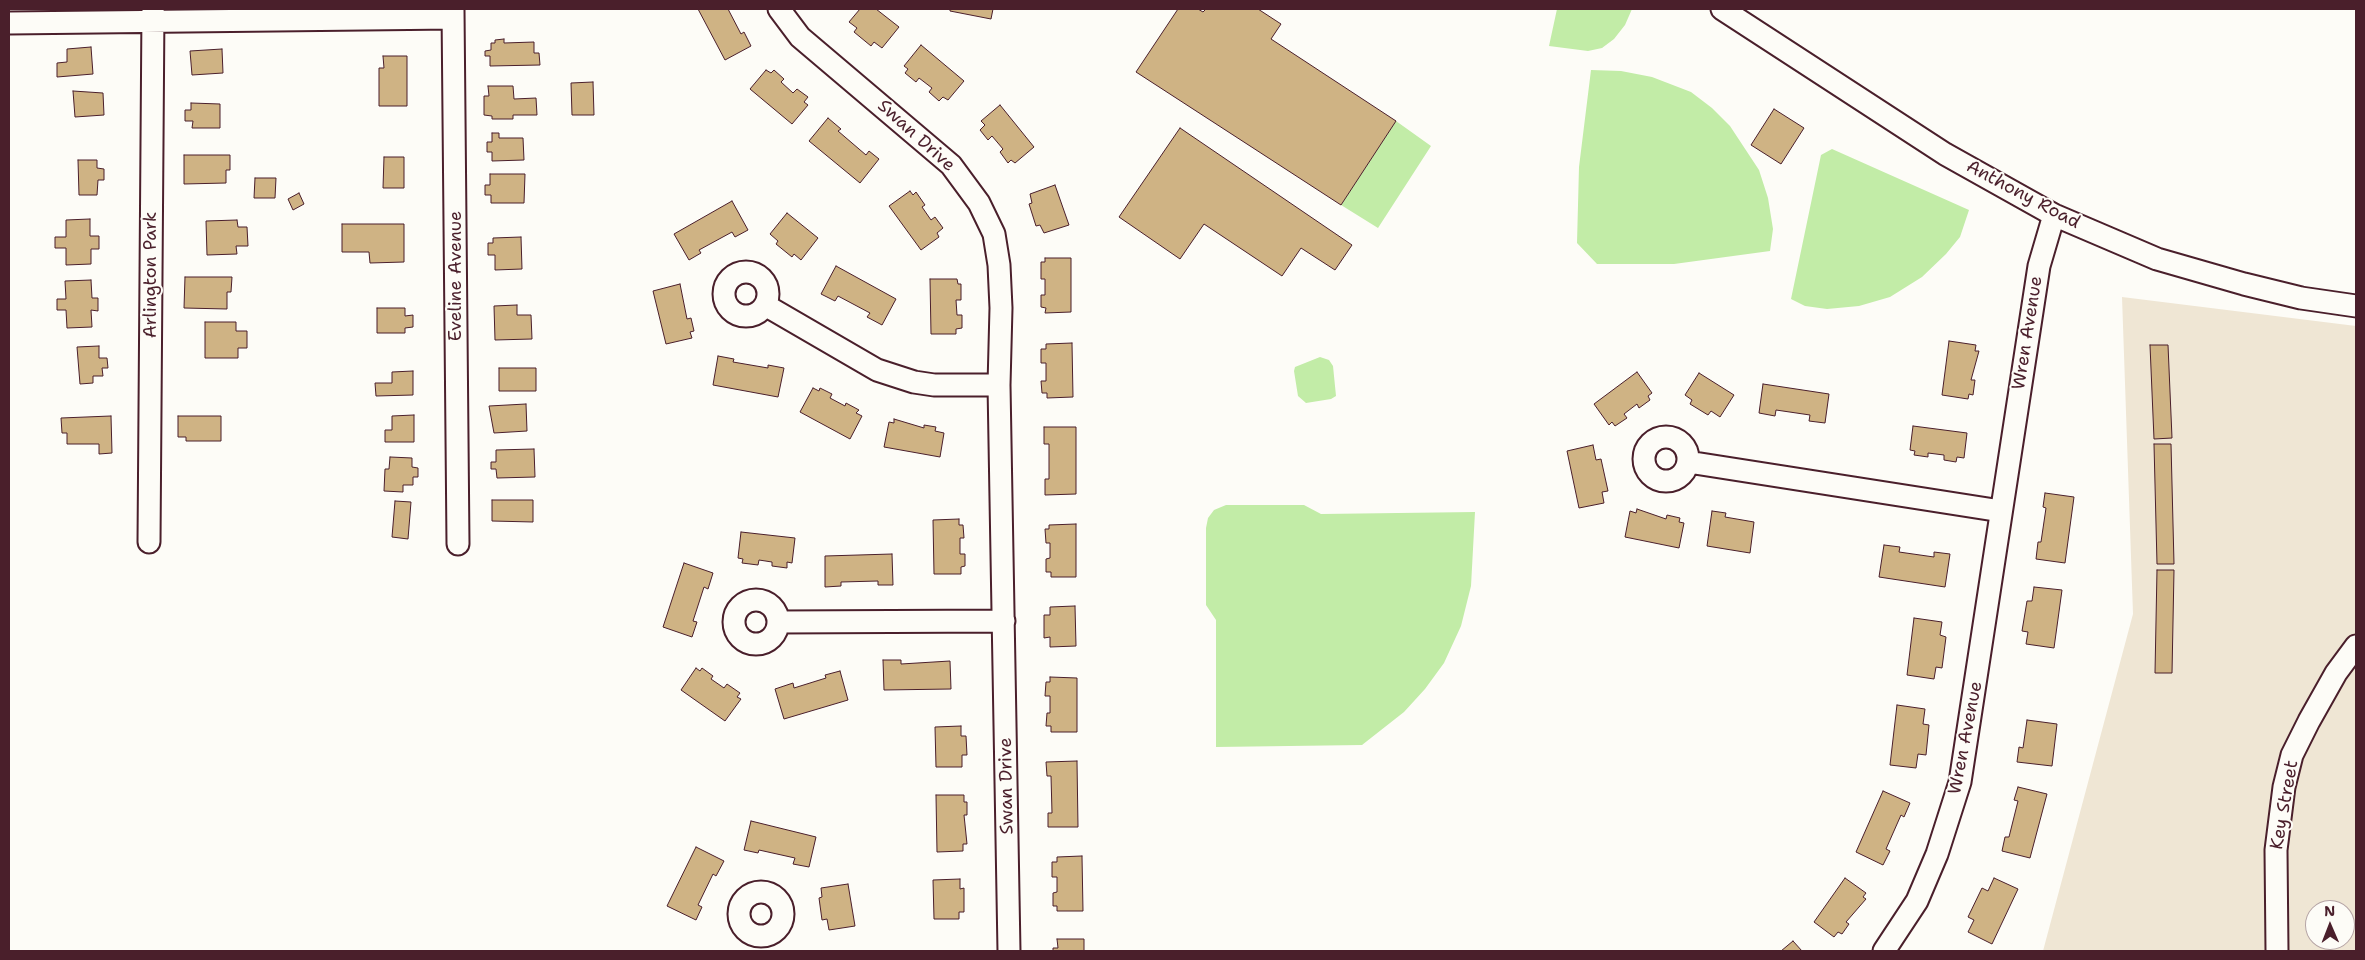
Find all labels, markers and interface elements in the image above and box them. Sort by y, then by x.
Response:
street label: Swan Drive [873,95,959,177]
street label: Anthony Road [1962,156,2084,234]
street label: Eveline Avenue [445,211,467,341]
street label: Arlington Park [140,212,162,338]
street label: Wren Avenue [2008,275,2048,391]
street label: Wren Avenue [1944,680,1988,796]
street label: Swan Drive [995,737,1019,835]
street label: Key Street [2267,759,2303,851]
north arrow [2305,900,2355,950]
text: N [2324,902,2335,920]

